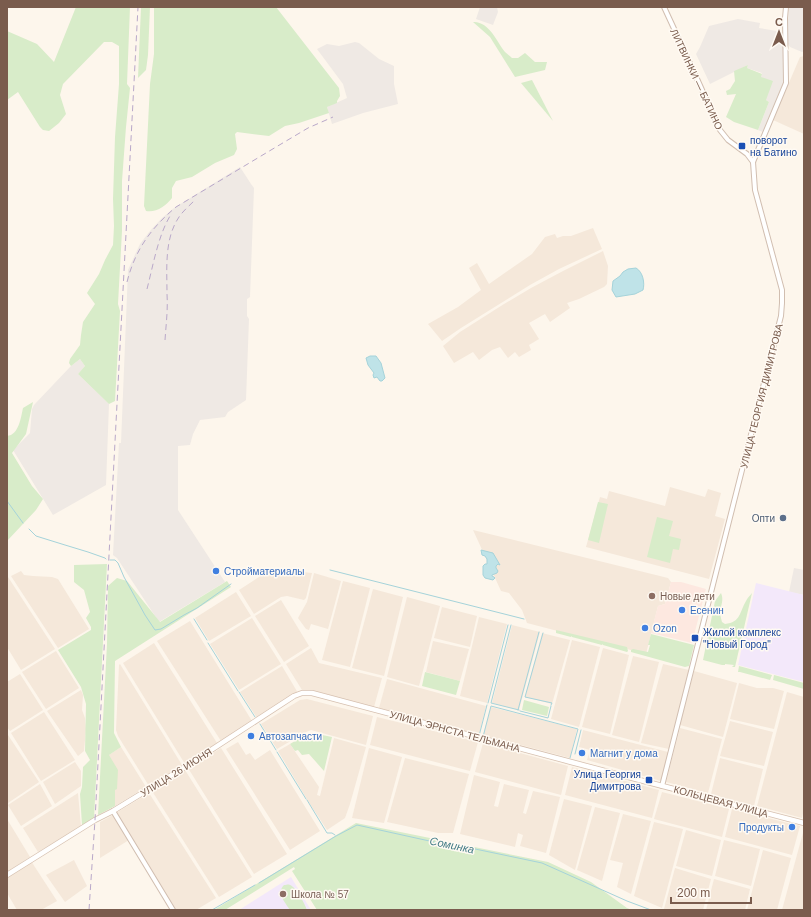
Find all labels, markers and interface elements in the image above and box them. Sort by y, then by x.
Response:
north arrow [759,12,799,52]
text: С [775,16,783,28]
street label: ЛИТВИНКИ — БАТИНО [668,27,725,132]
place label: поворот на Батино [750,135,797,158]
marker: поворот на Батино [737,141,747,151]
street label: УЛИЦА ГЕОРГИЯ ДИМИТРОВА [738,322,785,470]
place label: Опти [752,513,775,524]
marker: Опти [778,513,788,523]
marker: Стройматериалы [211,566,221,576]
place label: Стройматериалы [224,566,305,577]
marker: Новые дети [647,591,657,601]
place label: Новые дети [660,591,715,602]
marker: Есенин [677,605,687,615]
place label: Есенин [690,605,724,616]
marker: Ozon [640,623,650,633]
place label: Ozon [653,623,677,634]
place label: Жилой комплекс "Новый Город" [703,627,781,650]
marker: Жилой комплекс "Новый Город" [690,633,700,643]
street label: УЛИЦА ЭРНСТА ТЕЛЬМАНА [389,709,522,754]
marker: Автозапчасти [246,731,256,741]
place label: Автозапчасти [259,731,322,742]
street label: УЛИЦА 26 ИЮНЯ [138,746,214,799]
marker: Магнит у дома [577,748,587,758]
place label: Магнит у дома [590,748,658,759]
place label: Улица Георгия Димитрова [574,769,641,792]
marker: Улица Георгия Димитрова [644,775,654,785]
street label: КОЛЬЦЕВАЯ УЛИЦА [672,784,770,819]
place label: Продукты [739,822,784,833]
marker: Продукты [787,822,797,832]
water label: Соминка [429,834,475,856]
scale bar [671,879,751,905]
text: 200 m [677,886,710,900]
marker: Школа № 57 [278,889,288,899]
place label: Школа № 57 [291,889,349,900]

